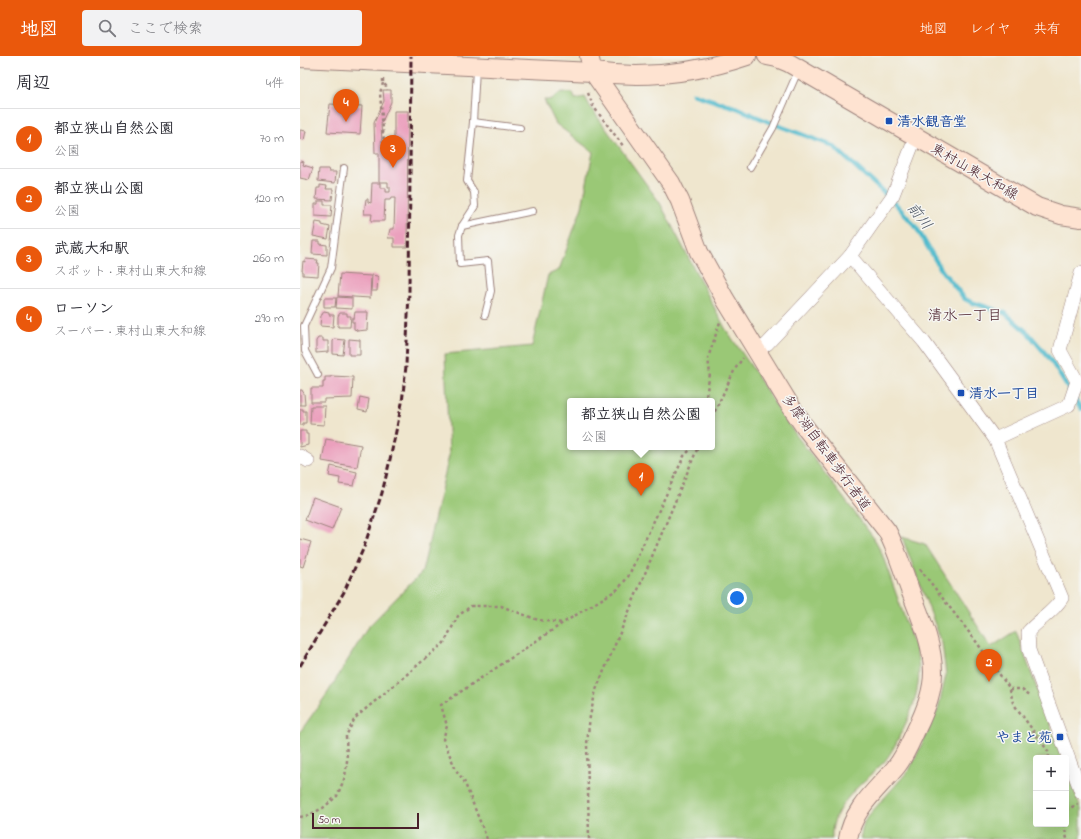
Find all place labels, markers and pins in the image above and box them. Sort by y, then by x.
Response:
pin: 4 [333,89,359,122]
place label: 清水観音堂 [897,112,967,133]
marker: 清水観音堂 [884,116,894,126]
pin: 3 [380,135,406,168]
place label: 清水一丁目 [969,384,1039,405]
marker: 清水一丁目 [956,388,966,398]
pin: 1 [628,463,654,496]
pin: 2 [976,649,1002,682]
place label: やまと苑 [996,728,1052,749]
marker: やまと苑 [1055,732,1065,742]

